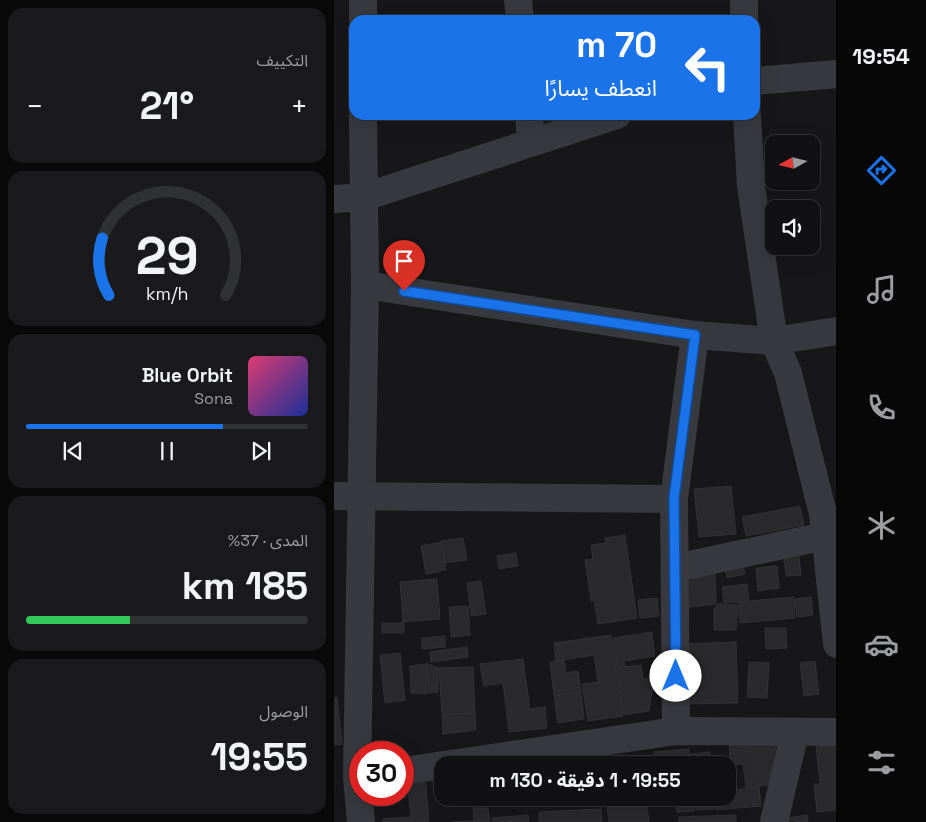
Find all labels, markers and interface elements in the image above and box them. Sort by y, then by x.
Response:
text: 70 m [576,23,657,67]
icon: left [675,35,740,100]
text: 19:54 [852,42,910,70]
text: التكييف [256,50,308,71]
text: انعطف يسارًا [545,74,657,102]
text: 21° [140,82,194,130]
text: − [26,88,43,124]
text: + [291,88,308,124]
north arrow [765,135,820,190]
map controls [765,135,820,255]
icon: directions [864,153,899,188]
button: sound [765,200,820,255]
text: 29 [136,223,198,289]
pin [383,240,425,291]
icon: arrive [390,247,418,275]
icon: music [864,272,899,307]
text: km/h [146,282,188,305]
text: Blue Orbit [142,363,233,388]
text: Sona [194,388,233,409]
icon: phone [864,390,899,425]
icon: previous [59,437,87,465]
icon: pause [153,437,181,465]
icon: next [247,437,275,465]
icon: climate [864,508,899,543]
text: المدى · 37% [228,530,308,551]
text: 185 km [182,562,308,610]
icon: car [864,627,899,662]
position arrow [649,649,701,701]
text: الوصول [259,701,308,722]
text: 19:55 [210,733,308,781]
speed limit sign: 30 [349,741,414,806]
icon: filters [864,745,899,780]
text: 19:55 · 1 دقيقة · 130 m [489,768,681,793]

